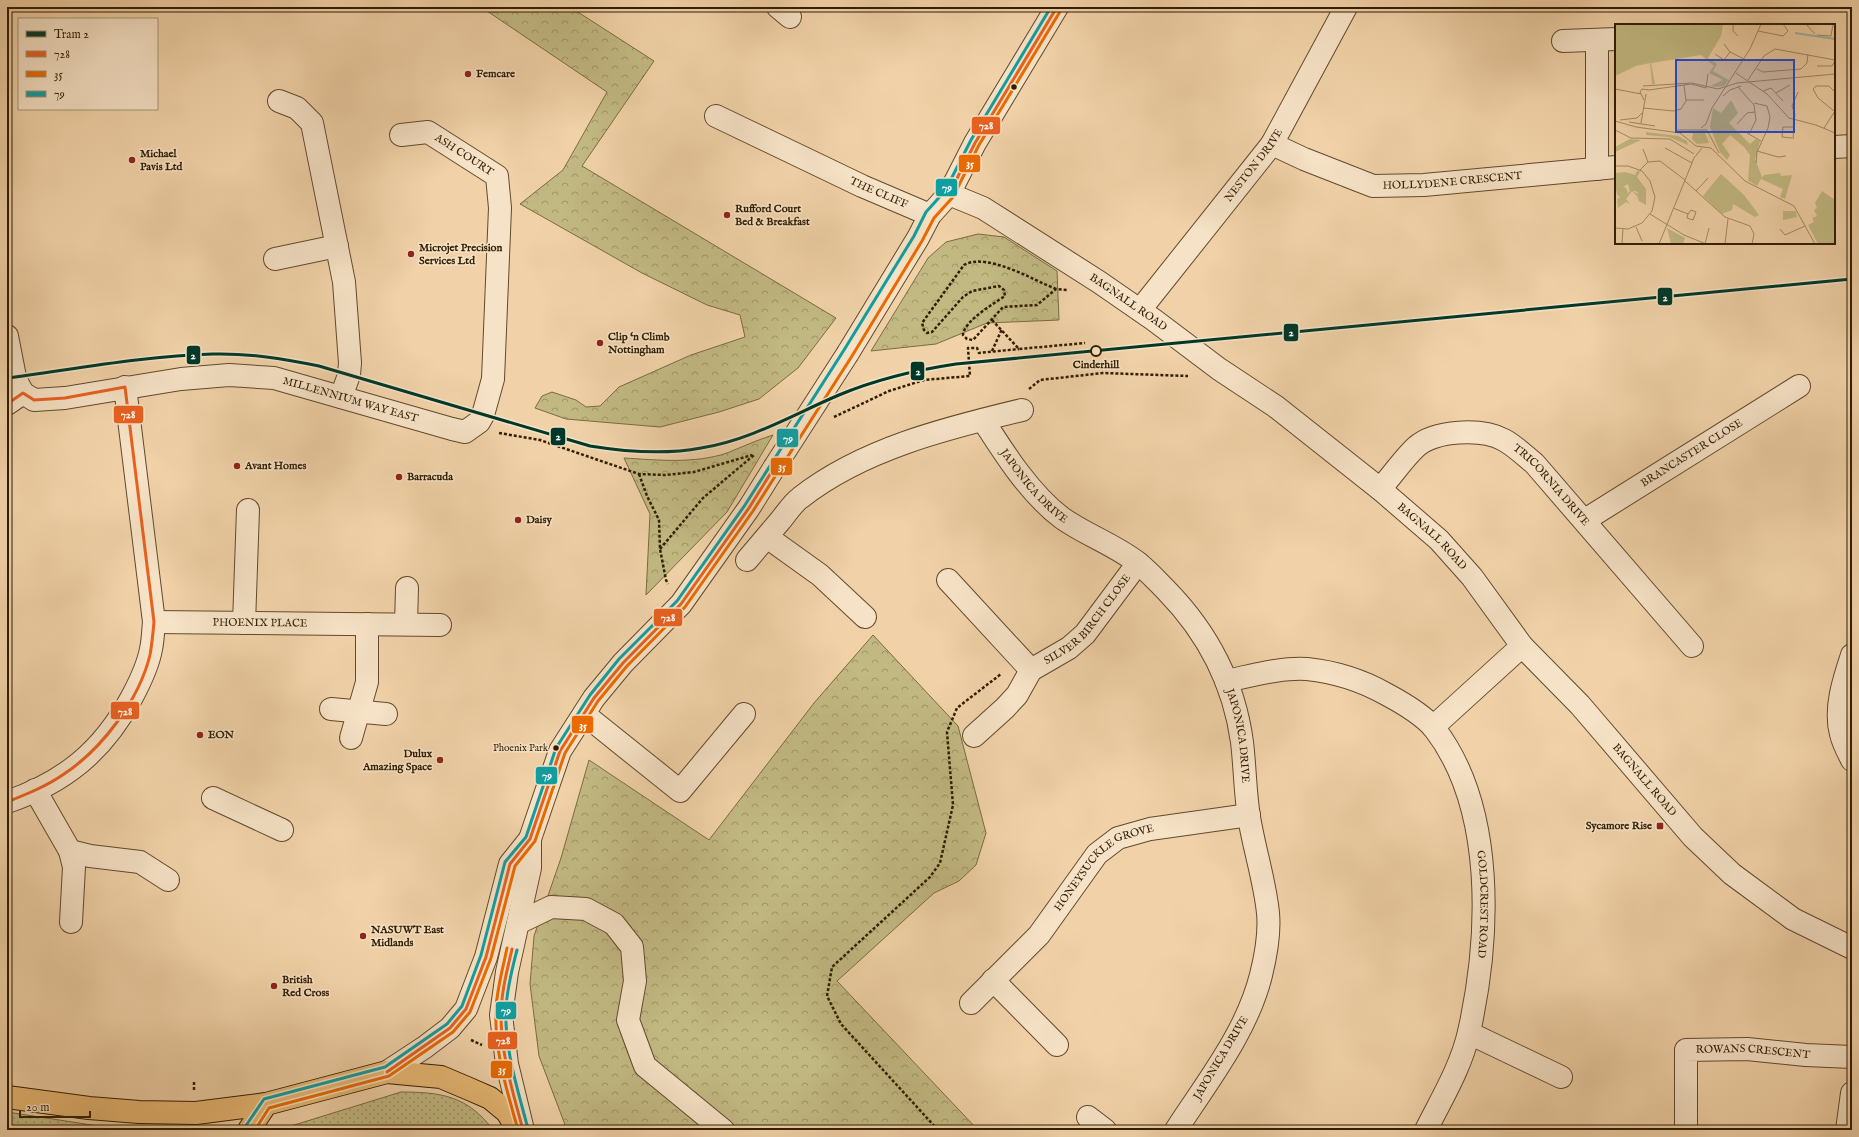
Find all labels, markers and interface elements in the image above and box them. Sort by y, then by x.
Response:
legend [18,18,158,110]
inset map [1615,24,1835,244]
text: Tram 2 [54,27,89,42]
text: 728 [54,47,70,62]
text: 35 [54,67,63,82]
place label: Femcare [476,67,515,81]
marker: Femcare [463,69,473,79]
unlabelled marker [1009,82,1019,92]
text: 79 [54,87,65,102]
line badge: 728 [971,116,1001,135]
text: 728 [979,119,993,133]
street label: NESTON DRIVE [1222,126,1286,205]
street label: ASH COURT [431,130,496,179]
place label: Michael Pavis Ltd [140,147,184,174]
line badge: 35 [958,154,981,173]
marker: Michael Pavis Ltd [127,155,137,165]
text: 35 [966,157,974,171]
street label: HOLLYDENE CRESCENT [1383,169,1523,193]
street label: THE CLIFF [847,174,910,212]
line badge: 79 [935,178,958,197]
text: 79 [942,181,952,195]
place label: Rufford Court Bed & Breakfast [735,202,810,229]
marker: Rufford Court Bed & Breakfast [722,210,732,220]
place label: Microjet Precision Services Ltd [419,241,502,268]
marker: Microjet Precision Services Ltd [406,249,416,259]
street label: BAGNALL ROAD [1087,271,1170,334]
line badge: 2 [1657,287,1673,306]
text: 2 [1662,291,1668,305]
line badge: 2 [1283,323,1299,342]
text: 2 [1288,326,1294,340]
place label: Clip ‘n Climb Nottingham [607,330,670,357]
marker: Clip ‘n Climb Nottingham [595,338,605,348]
line badge: 2 [186,345,201,365]
marker: Cinderhill [1090,345,1102,357]
text: 2 [190,349,196,363]
place label: Cinderhill [1073,358,1120,372]
line badge: 2 [910,361,925,381]
text: 2 [915,365,921,379]
street label: MILLENNIUM WAY EAST [281,374,420,426]
line badge: 728 [113,405,144,424]
text: 728 [121,408,135,422]
street label: BRANCASTER CLOSE [1638,416,1746,490]
line badge: 2 [550,427,566,446]
line badge: 79 [776,428,799,448]
text: 2 [555,430,561,444]
text: 79 [783,432,793,446]
street label: TRICORNIA DRIVE [1510,441,1593,529]
street label: JAPONICA DRIVE [996,445,1071,527]
line badge: 35 [770,457,793,476]
place label: Avant Homes [244,459,307,473]
text: 35 [778,460,786,474]
marker: Avant Homes [232,461,242,471]
place label: Barracuda [407,470,453,484]
marker: Barracuda [394,472,404,482]
street label: BAGNALL ROAD [1394,500,1470,573]
place label: Daisy [526,513,552,527]
marker: Daisy [513,515,523,525]
street label: SILVER BIRCH CLOSE [1041,571,1134,668]
line badge: 728 [653,608,683,627]
text: 728 [661,611,675,625]
street label: PHOENIX PLACE [212,616,308,631]
street label: JAPONICA DRIVE [1222,685,1252,784]
line badge: 728 [110,701,140,720]
text: 728 [118,705,132,719]
line badge: 35 [571,715,594,734]
text: 35 [579,719,587,733]
place label: EON [208,728,235,742]
marker: EON [195,730,205,740]
street label: BAGNALL ROAD [1609,741,1679,820]
place label: Phoenix Park [493,742,549,755]
marker: Phoenix Park [551,743,561,753]
place label: Dulux Amazing Space [362,747,433,774]
marker: Dulux Amazing Space [435,755,445,765]
line badge: 79 [535,766,558,785]
text: 79 [542,769,552,783]
place label: Sycamore Rise [1586,819,1652,833]
street label: HONEYSUCKLE GROVE [1051,821,1156,914]
marker: Sycamore Rise [1655,821,1665,831]
street label: GOLDCREST ROAD [1473,850,1491,959]
place label: NASUWT East Midlands [370,923,444,950]
marker: NASUWT East Midlands [358,931,368,941]
place label: British Red Cross [282,973,329,1000]
marker: British Red Cross [269,981,279,991]
line badge: 79 [495,1001,517,1020]
text: 79 [501,1004,511,1018]
street label: JAPONICA DRIVE [1189,1013,1252,1104]
line badge: 728 [487,1031,518,1050]
text: 728 [496,1034,510,1048]
street label: ROWANS CRESCENT [1696,1042,1811,1062]
line badge: 35 [490,1060,513,1079]
text: 35 [498,1063,506,1077]
scale bar [20,1093,90,1119]
text: 20 m [26,1100,49,1115]

